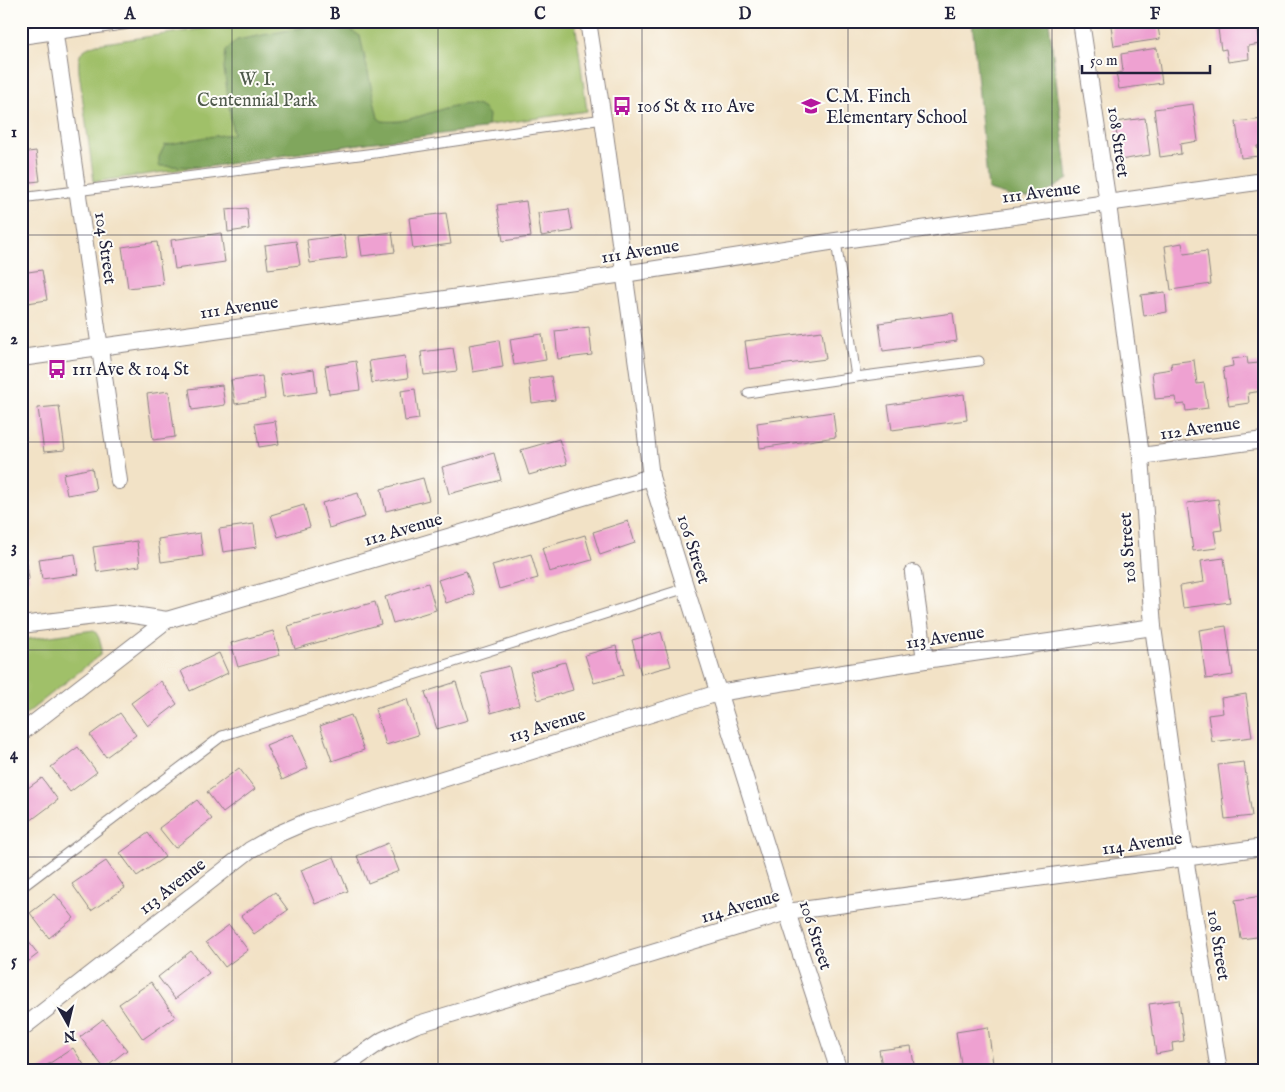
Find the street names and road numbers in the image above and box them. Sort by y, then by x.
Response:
street label: 108 Street [1101,105,1134,179]
street label: 111 Avenue [1001,177,1082,210]
street label: 104 Street [88,210,121,286]
street label: 111 Avenue [599,235,681,270]
street label: 111 Avenue [198,292,280,325]
street label: 112 Avenue [1159,412,1242,446]
street label: 112 Avenue [361,508,445,553]
street label: 106 Street [671,512,715,587]
street label: 108 Street [1115,512,1142,584]
street label: 113 Avenue [904,622,986,655]
street label: 113 Avenue [506,704,589,749]
street label: 114 Avenue [1100,827,1184,862]
street label: 113 Avenue [135,854,211,921]
street label: 114 Avenue [698,885,783,930]
street label: 106 Street [793,898,837,973]
street label: 108 Street [1201,908,1234,982]

